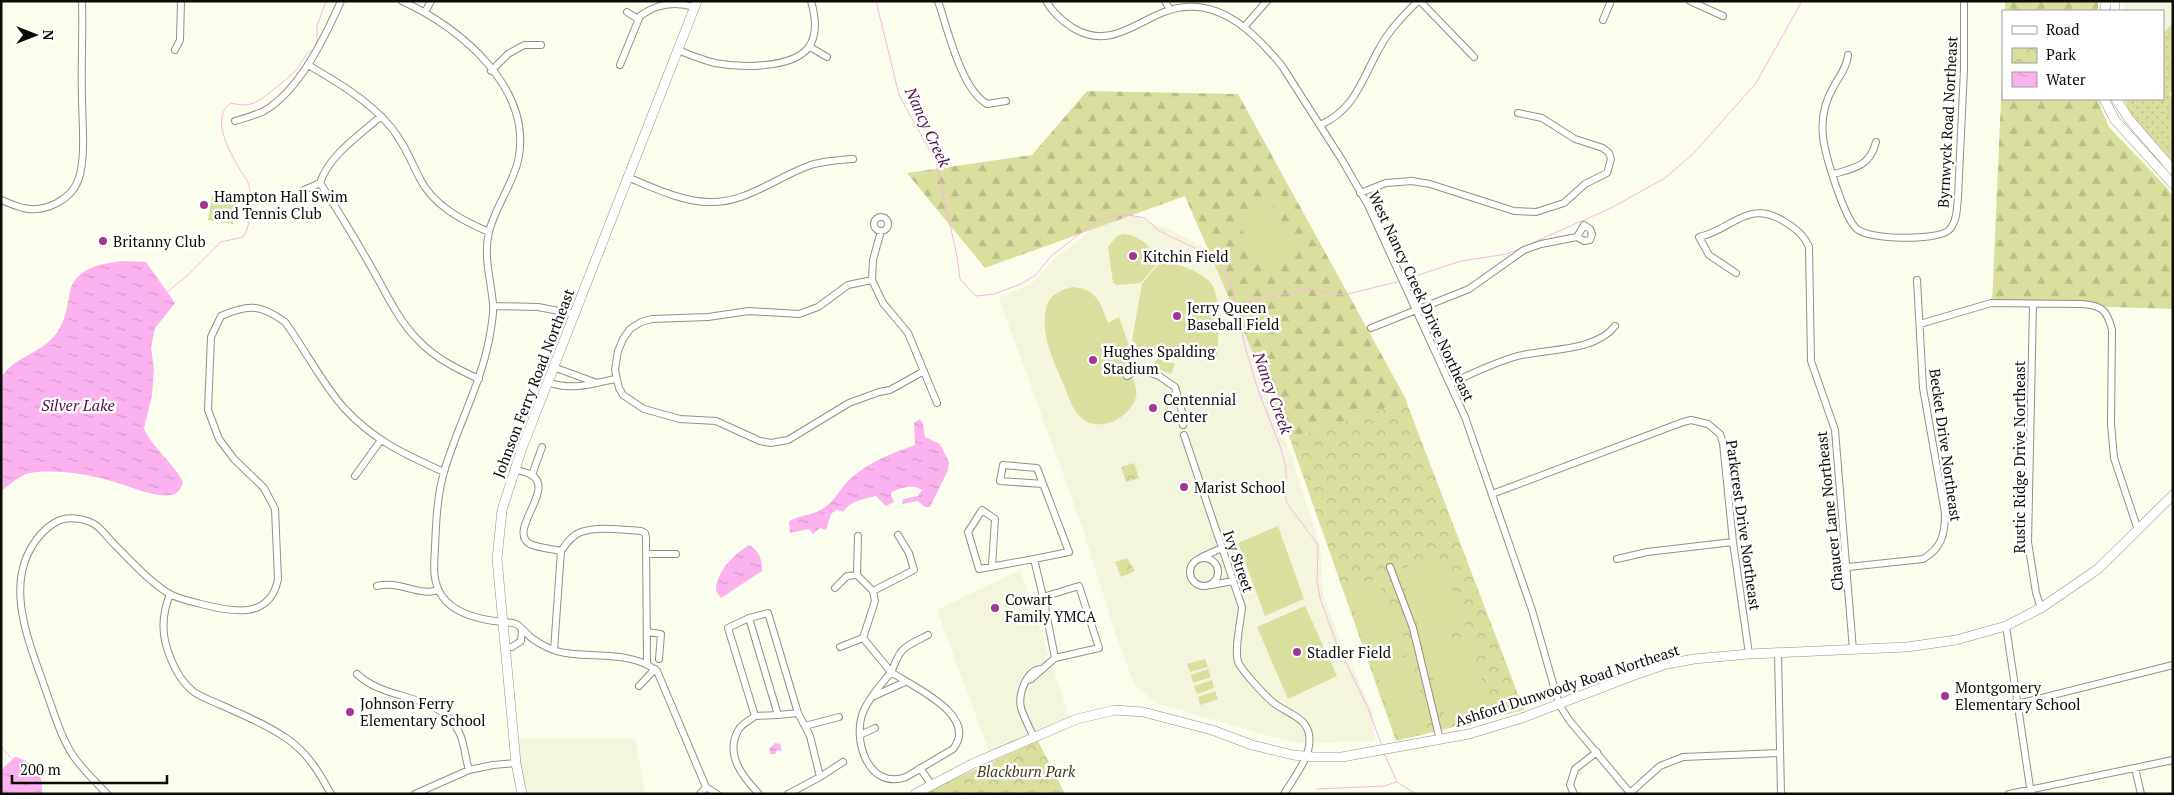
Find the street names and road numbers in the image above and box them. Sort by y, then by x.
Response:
street label: Byrnwyck Road Northeast [1933,35,1962,209]
street label: West Nancy Creek Drive Northeast [1364,188,1480,405]
street label: Johnson Ferry Road Northeast [488,285,578,480]
street label: Rustic Ridge Drive Northeast [2009,360,2029,553]
street label: Becket Drive Northeast [1925,367,1967,523]
street label: Chaucer Lane Northeast [1811,430,1847,592]
street label: Parkcrest Drive Northeast [1722,439,1766,612]
street label: Ivy Street [1219,527,1259,595]
street label: Ashford Dunwoody Road Northeast [1452,639,1682,731]

